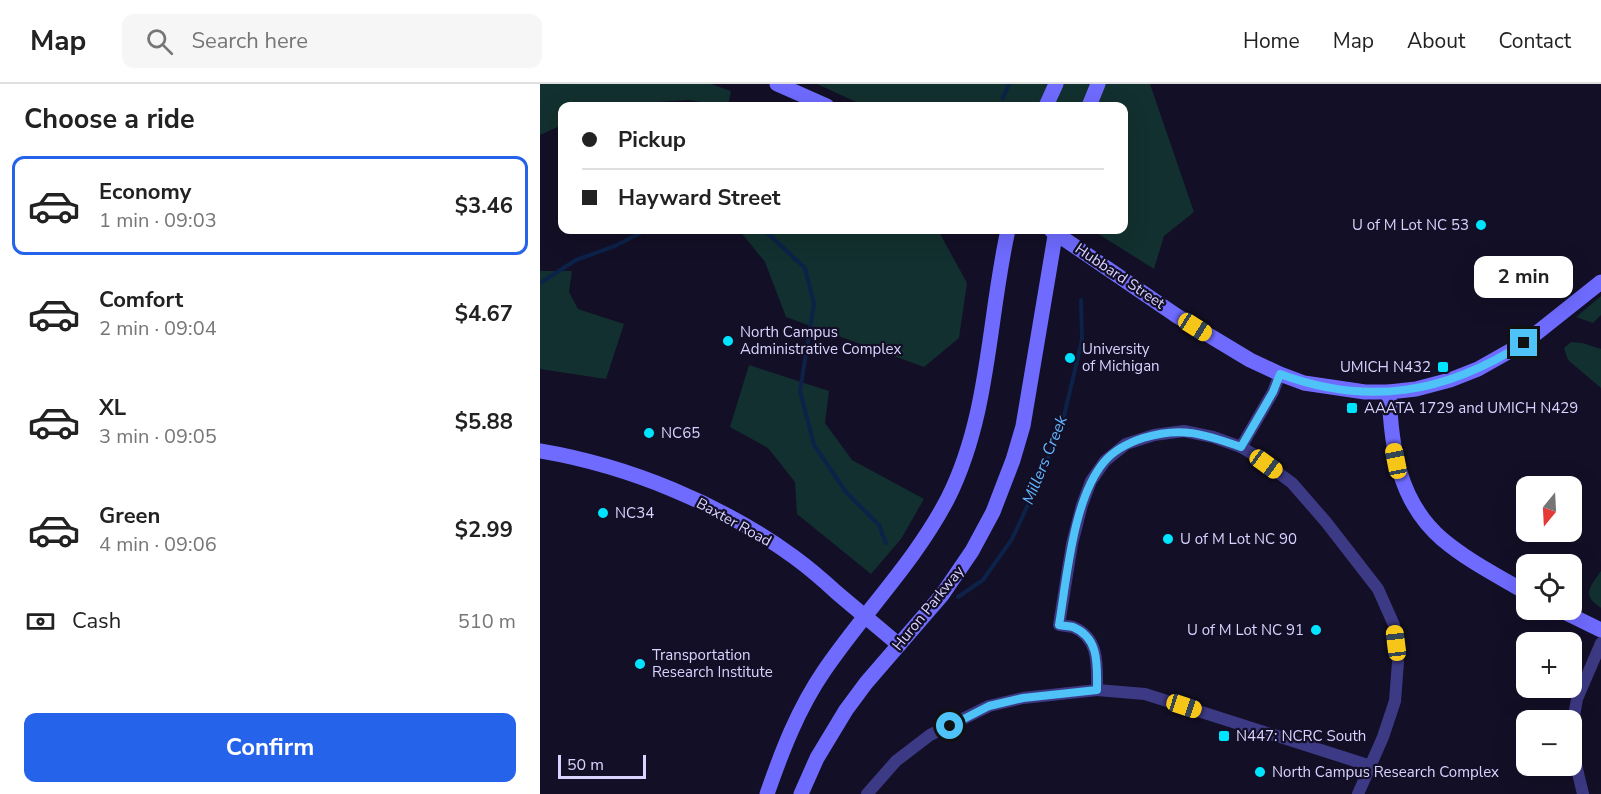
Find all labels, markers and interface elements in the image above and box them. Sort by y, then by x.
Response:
search box [122,14,542,68]
text: Map [30,22,86,60]
icon: search [143,25,176,58]
text: Search here [191,26,308,56]
text: Home [1243,27,1300,55]
text: Map [1333,27,1374,55]
text: About [1407,27,1465,55]
text: Contact [1498,27,1571,55]
text: Choose a ride [24,101,195,138]
text: Pickup [618,125,686,155]
text: Economy [99,177,191,207]
icon: car [27,179,81,233]
text: Hayward Street [618,183,780,213]
text: $3.46 [455,191,513,221]
text: 1 min · 09:03 [99,207,217,234]
place label: U of M Lot NC 53 [1352,215,1469,235]
marker: U of M Lot NC 53 [1474,218,1488,232]
street label: Hubbard Street [1071,239,1169,314]
callout: 2 min [1474,256,1574,298]
text: 2 min [1498,263,1549,290]
text: Comfort [99,285,183,315]
icon: car [27,287,81,341]
text: $4.67 [455,299,513,329]
car [1175,310,1215,344]
text: 2 min · 09:04 [99,315,217,342]
place label: North Campus Administrative Complex [740,322,902,359]
route end [1510,329,1537,356]
marker: North Campus Administrative Complex [721,334,735,348]
place label: University of Michigan [1082,339,1160,376]
marker: University of Michigan [1063,351,1077,365]
place label: UMICH N432 [1340,357,1431,377]
marker: UMICH N432 [1436,360,1450,374]
text: XL [99,393,126,423]
icon: car [27,395,81,449]
place label: AAATA 1729 and UMICH N429 [1364,398,1578,418]
marker: AAATA 1729 and UMICH N429 [1345,401,1359,415]
text: $5.88 [455,407,513,437]
water label: Millers Creek [1017,411,1073,508]
text: 3 min · 09:05 [99,423,217,450]
place label: NC65 [661,423,700,443]
marker: NC65 [642,426,656,440]
car [1384,442,1408,480]
car [1246,446,1286,482]
north arrow [1516,476,1582,542]
map controls [1516,476,1582,776]
street label: Baxter Road [693,493,775,551]
text: Green [99,501,160,531]
icon: car [27,503,81,557]
place label: NC34 [615,503,654,523]
marker: NC34 [596,506,610,520]
text: $2.99 [455,515,513,545]
place label: U of M Lot NC 90 [1180,529,1297,549]
text: 4 min · 09:06 [99,531,217,558]
marker: U of M Lot NC 90 [1161,532,1175,546]
button: locate [1516,554,1582,620]
street label: Huron Parkway [888,561,969,655]
icon: cash [24,605,57,638]
text: Cash [72,606,121,636]
text: 510 m [458,608,516,635]
place label: U of M Lot NC 91 [1187,620,1304,640]
marker: U of M Lot NC 91 [1309,623,1323,637]
car [1385,624,1407,662]
button: + [1516,632,1582,698]
place label: Transportation Research Institute [652,645,773,682]
marker: Transportation Research Institute [633,657,647,671]
car [1164,692,1204,720]
button: − [1516,710,1582,776]
route start [936,712,963,739]
button: Confirm [24,713,516,782]
place label: N447: NCRC South [1236,726,1366,746]
marker: N447: NCRC South [1217,729,1231,743]
scale bar [558,752,646,780]
text: 50 m [567,754,604,776]
place label: North Campus Research Complex [1272,762,1499,782]
marker: North Campus Research Complex [1253,765,1267,779]

